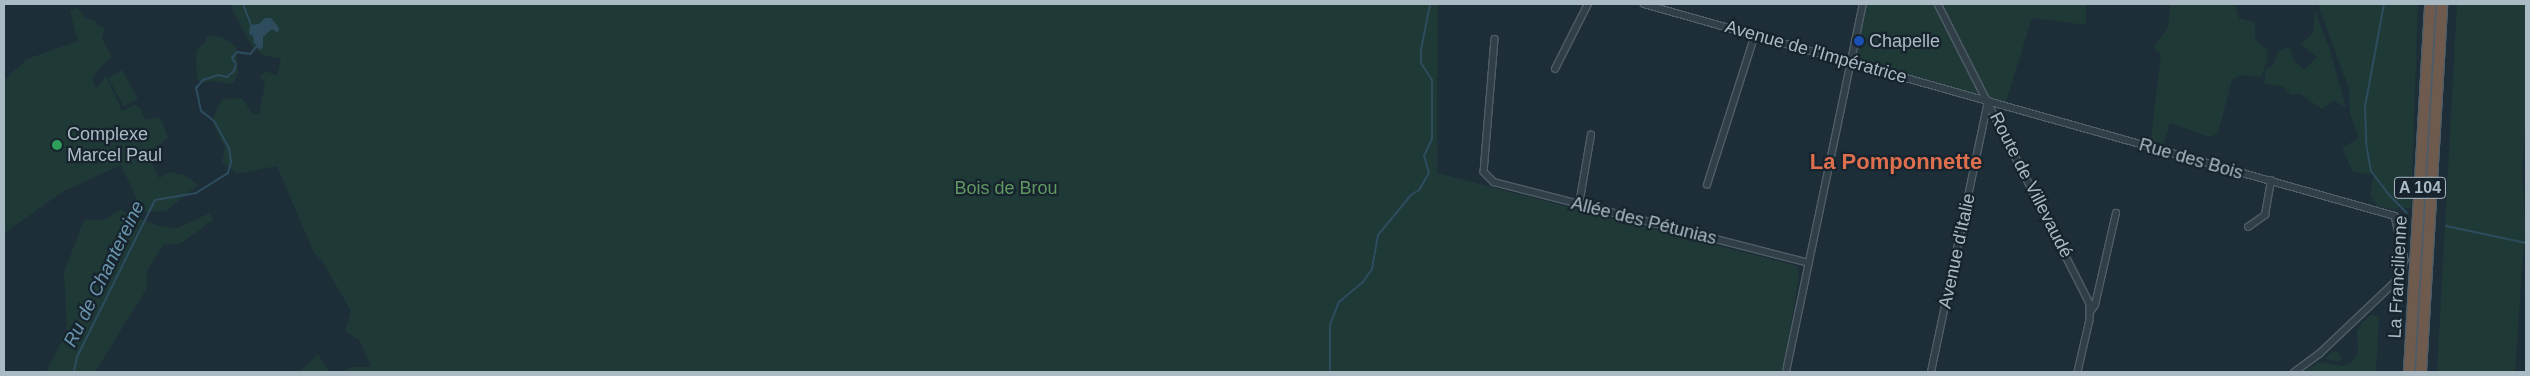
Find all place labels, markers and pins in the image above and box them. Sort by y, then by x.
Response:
place label: Chapelle [1869,30,1940,52]
marker: Chapelle [1853,35,1865,47]
place label: Complexe Marcel Paul [67,124,162,166]
marker: Complexe Marcel Paul [51,139,63,151]

